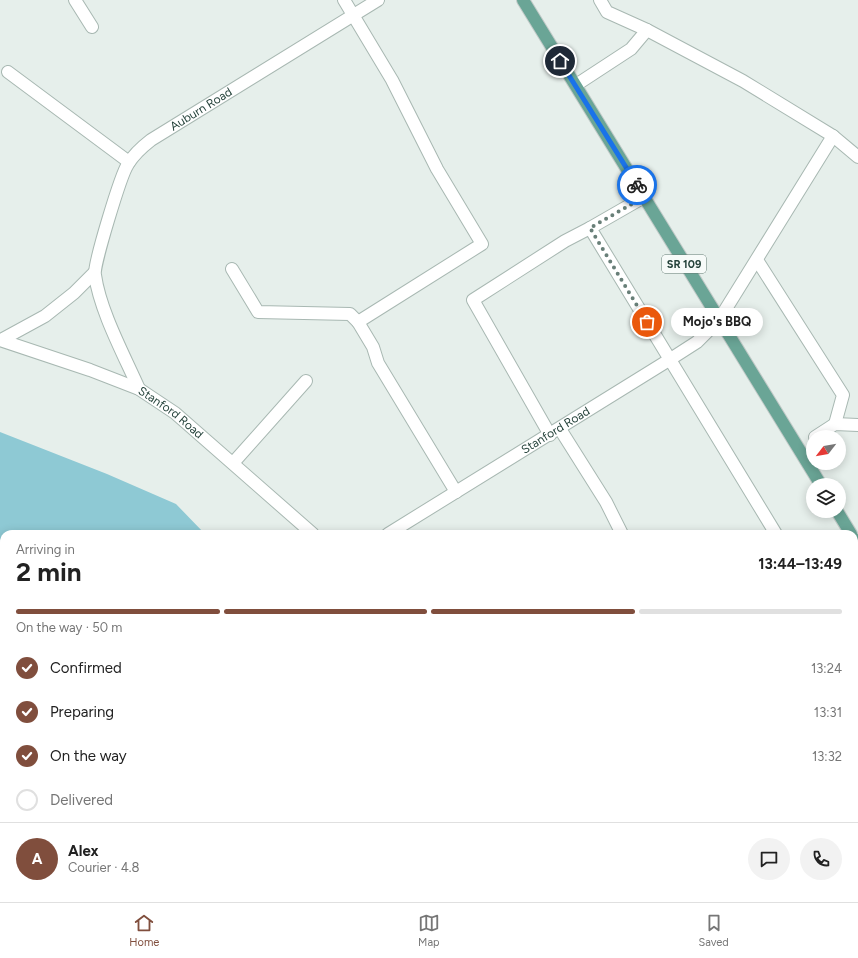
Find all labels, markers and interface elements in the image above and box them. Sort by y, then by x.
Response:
pin [543,44,577,78]
icon: home [549,50,571,72]
street label: Auburn Road [168,85,235,133]
courier [617,165,657,205]
icon: bike [626,174,648,196]
road number: SR 109 [662,255,706,273]
pin [630,305,664,339]
callout: Mojo's BBQ [671,308,763,336]
icon: bag [636,311,658,333]
text: Mojo's BBQ [683,314,751,329]
street label: Stanford Road [136,384,206,441]
street label: Stanford Road [519,404,592,457]
north arrow [806,430,846,470]
map controls [806,430,846,518]
button: layers [806,478,846,518]
text: Arriving in [16,542,75,557]
text: 13:44–13:49 [758,555,842,573]
text: 2 min [16,556,82,588]
text: On the way · 50 m [16,620,122,635]
icon: check [16,657,38,679]
text: Confirmed [50,659,122,677]
text: 13:24 [811,661,842,676]
icon: check [16,701,38,723]
text: Preparing [50,703,114,721]
text: 13:31 [814,705,842,720]
icon: check [16,745,38,767]
text: On the way [50,747,127,765]
text: 13:32 [812,749,842,764]
text: Delivered [50,791,113,809]
button: chat [748,838,790,880]
button: phone [800,838,842,880]
text: Alex [68,842,98,860]
text: A [32,850,42,868]
text: Courier · 4.8 [68,860,140,875]
tab: Home [129,912,159,949]
tab: Map [418,912,440,949]
tab: Saved [698,912,729,949]

